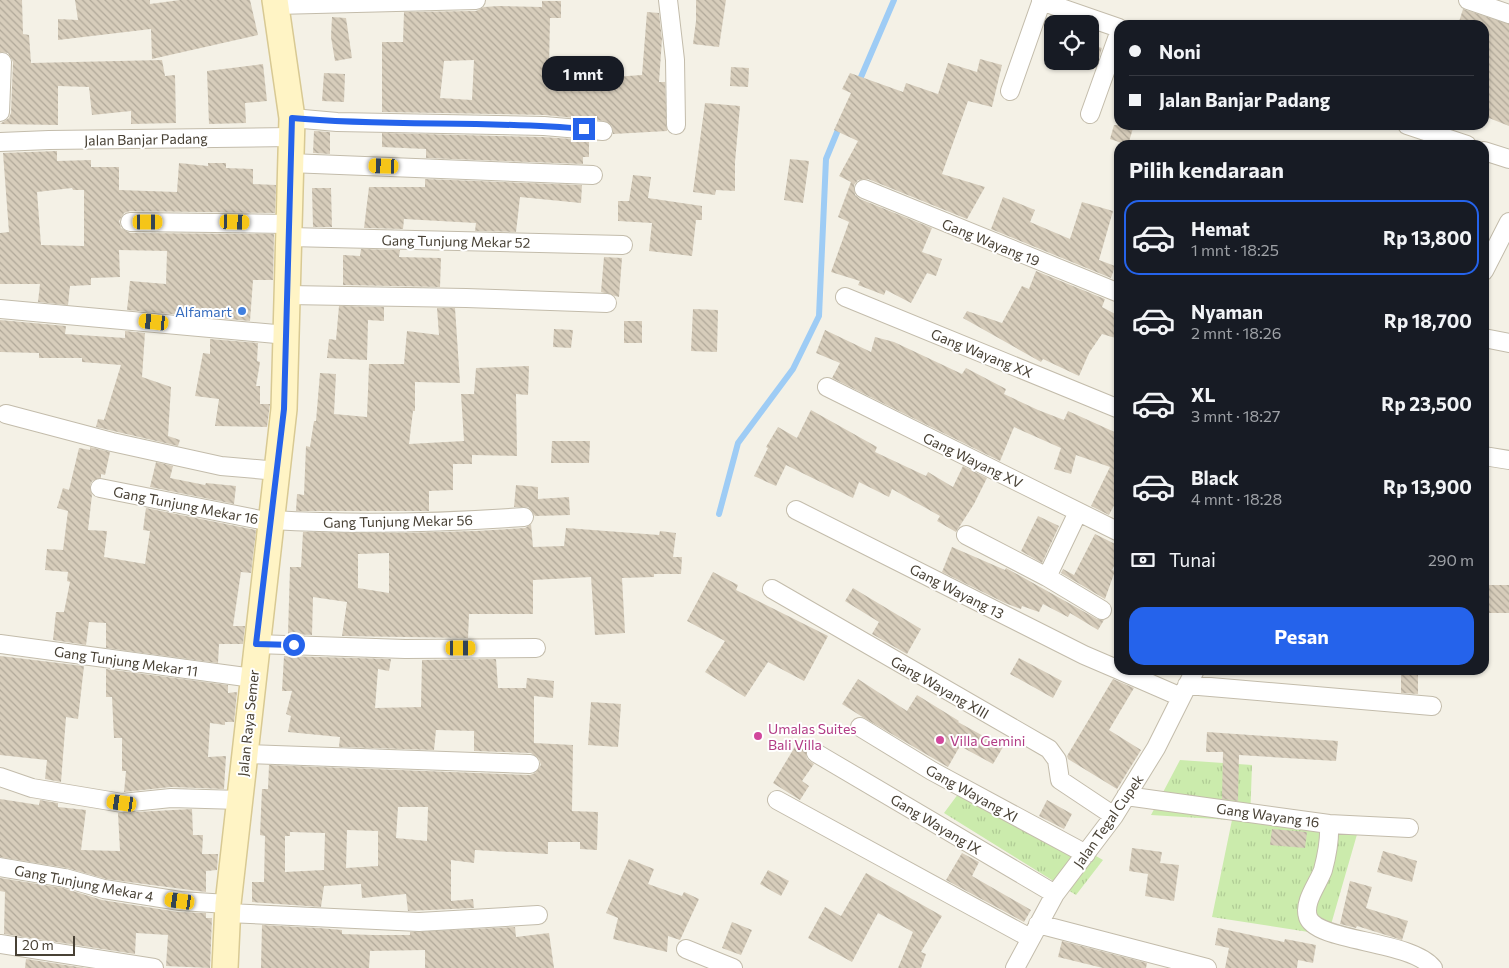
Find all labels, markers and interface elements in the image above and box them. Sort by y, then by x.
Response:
map controls [1044,15,1099,70]
button: locate [1044,15,1099,70]
text: Noni [1159,40,1201,63]
callout: 1 mnt [543,56,625,92]
text: 1 mnt [563,64,603,83]
text: Jalan Banjar Padang [1159,88,1330,111]
route end [573,118,595,140]
street label: Jalan Banjar Padang [84,129,208,149]
text: Pilih kendaraan [1129,156,1284,183]
car [368,158,399,174]
car [219,214,250,230]
car [133,215,163,230]
street label: Gang Wayang 19 [940,215,1042,269]
icon: car [1131,215,1176,260]
text: Hemat [1191,217,1250,240]
text: Rp 13,800 [1383,226,1472,249]
street label: Gang Tunjung Mekar 52 [381,231,531,251]
text: 1 mnt · 18:25 [1191,240,1279,259]
icon: car [1131,298,1176,343]
text: Nyaman [1191,300,1263,323]
place label: Alfamart [175,303,232,320]
marker: Alfamart [236,305,248,317]
text: Rp 18,700 [1384,309,1472,332]
car [138,313,169,331]
text: 2 mnt · 18:26 [1191,323,1281,342]
street label: Gang Wayang XX [929,325,1035,381]
icon: car [1131,381,1176,426]
text: XL [1191,383,1216,406]
text: Rp 23,500 [1381,392,1472,415]
text: 3 mnt · 18:27 [1191,406,1280,425]
street label: Gang Wayang XV [921,429,1026,492]
icon: car [1131,464,1176,509]
text: Black [1191,466,1239,489]
text: Rp 13,900 [1383,475,1472,498]
street label: Gang Tunjung Mekar 16 [112,483,260,527]
text: 4 mnt · 18:28 [1191,489,1282,508]
street label: Gang Tunjung Mekar 56 [323,511,473,531]
icon: cash [1129,546,1157,574]
text: Tunai [1169,548,1216,571]
text: 290 m [1428,550,1474,569]
street label: Gang Wayang 13 [907,560,1007,622]
button: Pesan [1129,607,1474,665]
route start [283,634,305,656]
car [446,641,476,656]
street label: Gang Tunjung Mekar 11 [53,642,199,680]
street label: Gang Wayang XIII [888,652,992,722]
street label: Jalan Raya Semer [234,668,262,777]
place label: Umalas Suites Bali Villa [768,720,857,753]
marker: Umalas Suites Bali Villa [752,730,764,742]
place label: Villa Gemini [950,732,1025,749]
marker: Villa Gemini [934,734,946,746]
street label: Gang Wayang XI [923,761,1021,825]
street label: Jalan Tegal Cupek [1069,771,1147,871]
street label: Gang Wayang IX [888,790,984,858]
car [106,793,137,813]
street label: Gang Wayang 16 [1215,799,1321,831]
street label: Gang Tunjung Mekar 4 [13,861,156,905]
car [164,891,195,911]
scale bar [15,933,75,956]
text: 20 m [22,936,54,953]

